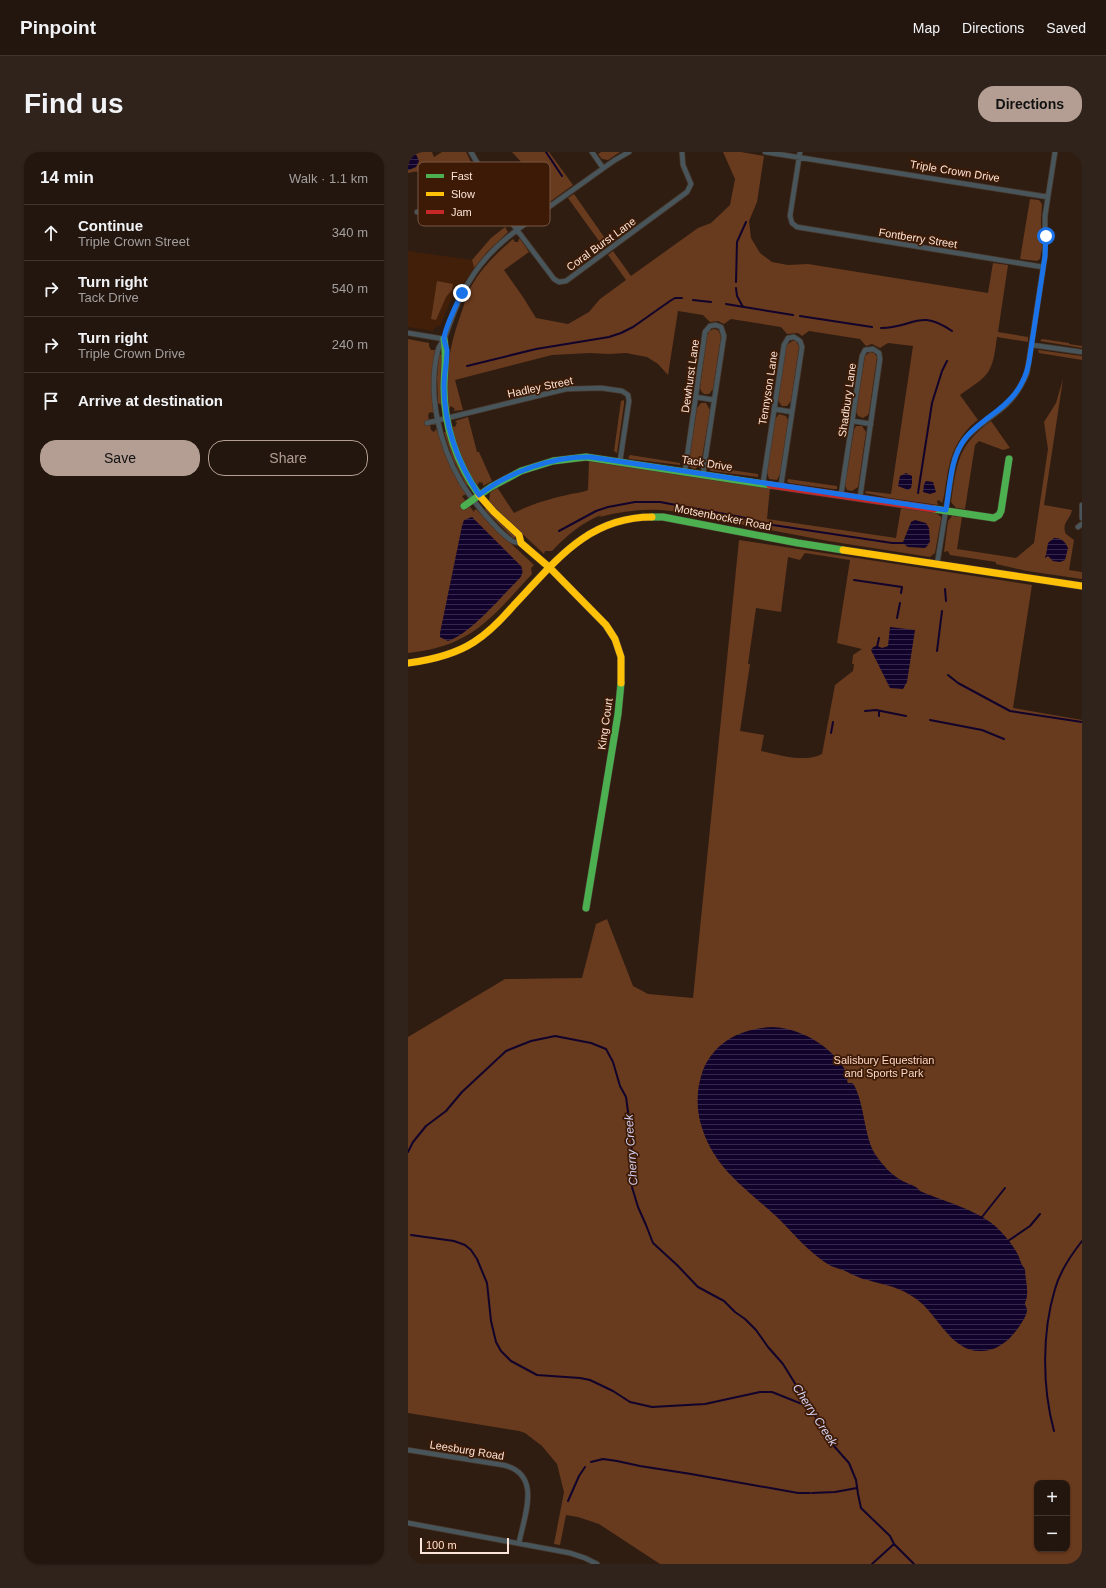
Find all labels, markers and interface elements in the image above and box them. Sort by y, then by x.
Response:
text: Pinpoint [20,17,96,38]
text: Map [913,20,940,36]
text: Directions [962,20,1024,36]
text: Saved [1046,20,1086,36]
button: Directions [978,86,1082,122]
text: Find us [24,88,124,119]
street label: Triple Crown Drive [909,158,1001,184]
legend [418,162,550,226]
text: 14 min [40,168,94,187]
text: Fast [451,170,472,182]
text: Walk · 1.1 km [289,171,368,186]
text: Slow [451,188,475,200]
text: Jam [451,206,472,218]
street label: Coral Burst Lane [564,215,638,273]
text: Continue [78,217,143,234]
icon: ahead [40,222,62,244]
text: 340 m [332,225,368,240]
street label: Fontberry Street [878,226,958,250]
route start [1037,227,1055,245]
text: Triple Crown Street [78,234,190,249]
text: Turn right [78,273,148,290]
icon: right [40,278,62,300]
text: 540 m [332,281,368,296]
route end [453,284,471,302]
text: Tack Drive [78,290,139,305]
text: Turn right [78,329,148,346]
icon: right [40,334,62,356]
text: 240 m [332,337,368,352]
street label: Dewhurst Lane [679,339,701,413]
text: Triple Crown Drive [78,346,185,361]
street label: Tennyson Lane [756,350,780,426]
street label: Shadbury Lane [836,362,858,438]
street label: Hadley Street [506,374,574,400]
icon: arrive [40,390,62,412]
text: Arrive at destination [78,392,223,409]
button: Save [40,440,200,476]
button: Share [208,440,368,476]
street label: Tack Drive [681,453,733,473]
street label: Motsenbocker Road [674,502,772,532]
street label: King Court [595,697,615,751]
park label: Salisbury Equestrian and Sports Park [834,1054,934,1079]
water label: Cherry Creek [621,1113,640,1186]
water label: Cherry Creek [790,1381,841,1450]
street label: Leesburg Road [429,1438,505,1462]
map controls [1034,1480,1070,1552]
button: + [1034,1480,1070,1516]
button: − [1034,1516,1070,1552]
scale bar [420,1536,509,1555]
text: 100 m [426,1539,457,1551]

